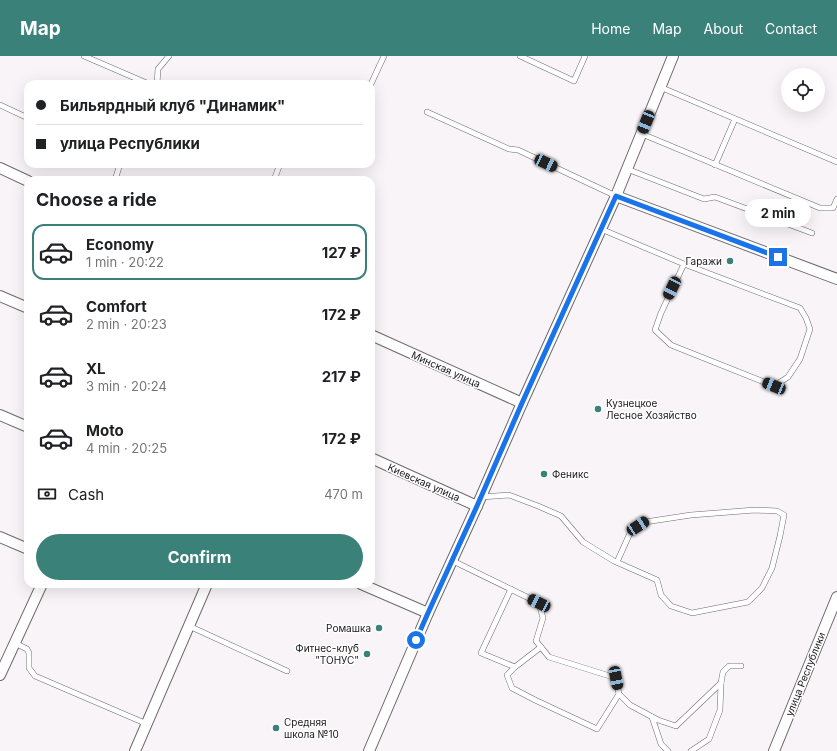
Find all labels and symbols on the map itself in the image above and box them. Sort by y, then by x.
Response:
car [636,109,656,135]
car [533,152,559,174]
callout: 2 min [745,199,811,227]
route end [769,248,787,266]
place label: Гаражи [685,255,722,267]
marker: Гаражи [725,256,735,266]
car [661,275,683,301]
street label: Минская улица [410,348,482,390]
car [761,376,787,396]
place label: Кузнецкое Лесное Хозяйство [606,397,697,421]
marker: Кузнецкое Лесное Хозяйство [593,404,603,414]
street label: Киевская улица [386,461,462,503]
place label: Феникс [552,468,589,480]
marker: Феникс [539,469,549,479]
car [625,514,651,538]
car [526,592,552,614]
place label: Ромашка [326,622,371,634]
marker: Ромашка [374,623,384,633]
street label: улица Республики [783,630,827,718]
route start [407,631,425,649]
place label: Фитнес-клуб "ТОНУС" [295,642,359,666]
marker: Фитнес-клуб "ТОНУС" [362,649,372,659]
car [608,665,624,691]
place label: Средняя школа №10 [284,716,339,740]
marker: Средняя школа №10 [271,723,281,733]

